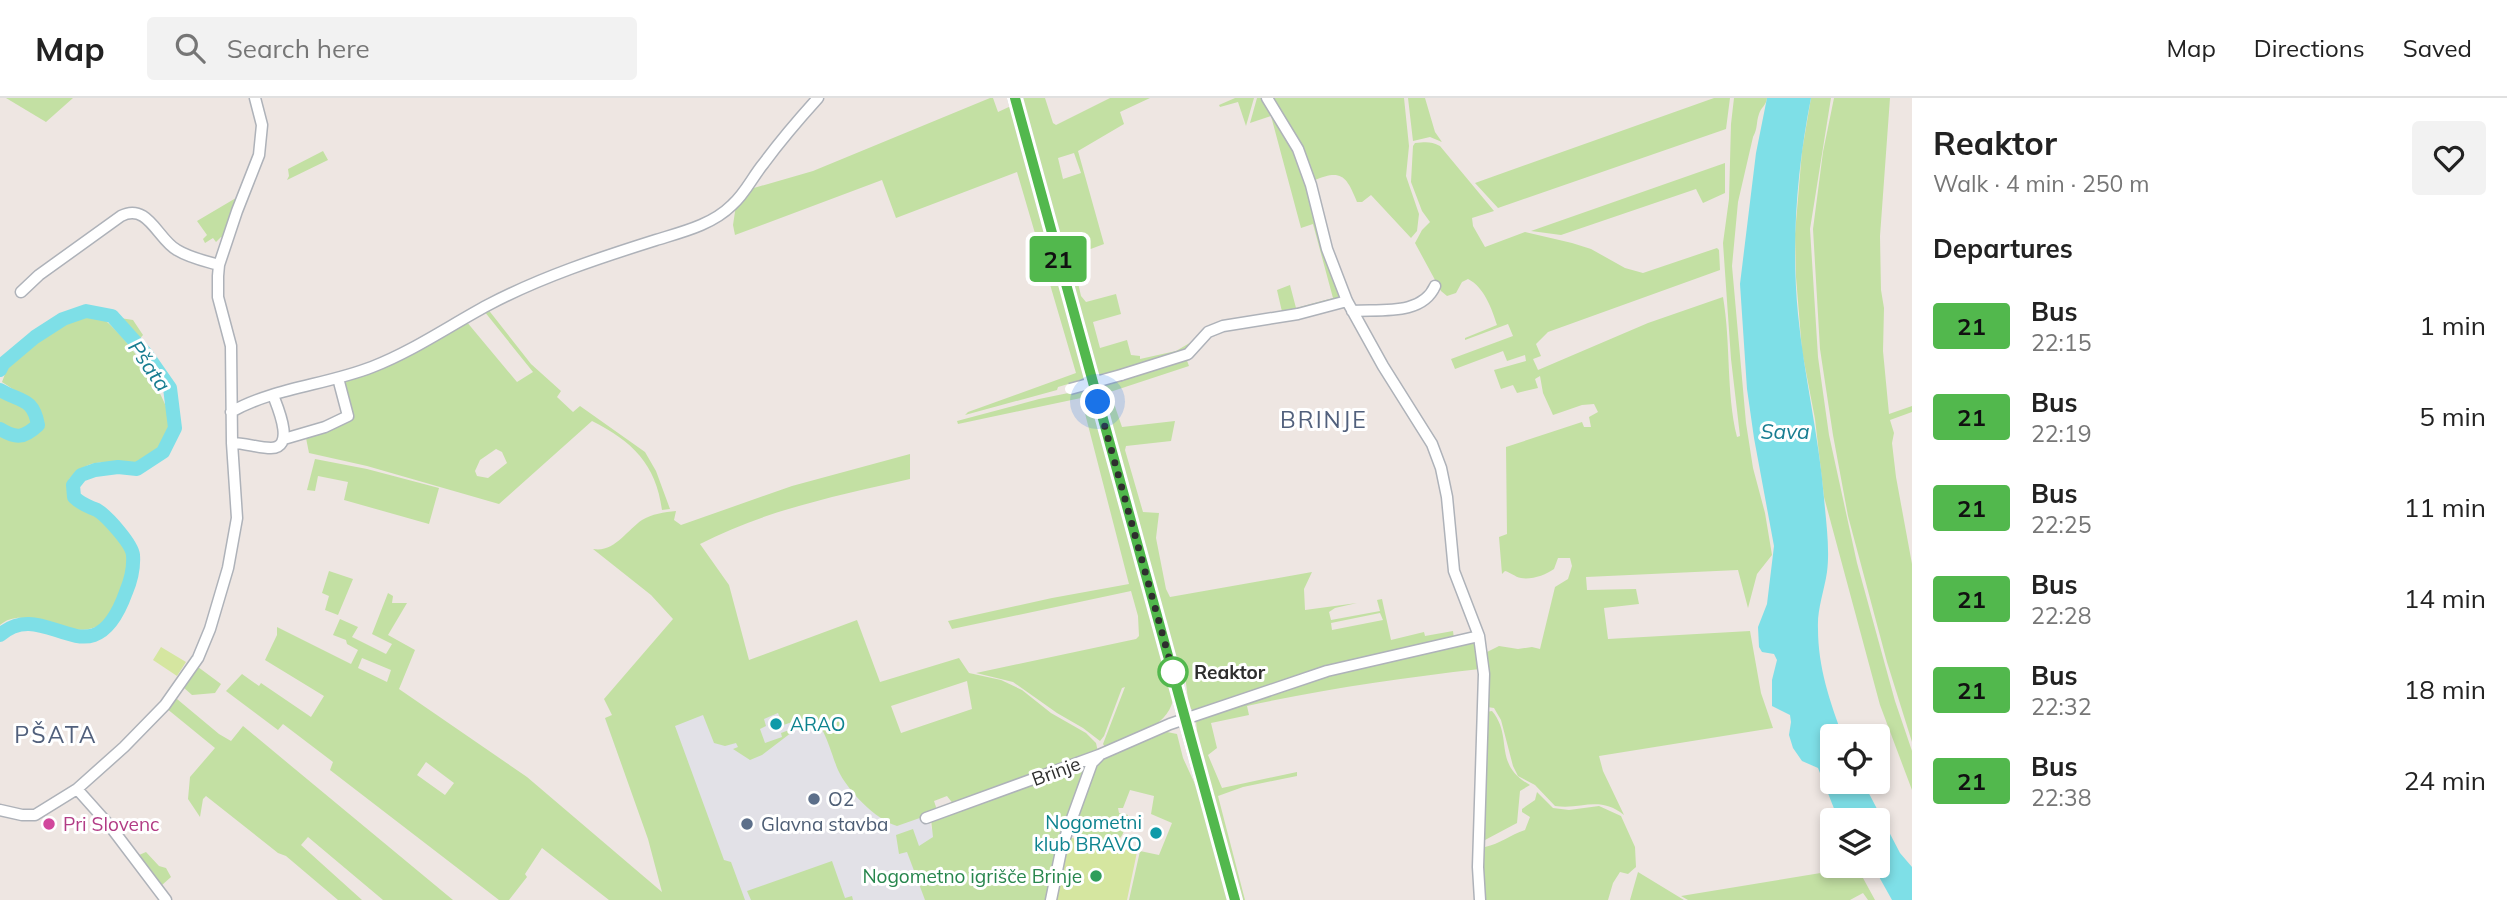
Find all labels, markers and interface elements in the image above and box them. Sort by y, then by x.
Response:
search box [147,17,637,80]
text: Map [35,28,105,69]
icon: search [171,29,209,67]
text: Search here [227,32,370,65]
text: Map [2166,33,2216,63]
text: Directions [2254,33,2365,63]
text: Saved [2403,33,2472,63]
button: heart [2412,121,2486,195]
text: Reaktor [1933,122,2057,163]
text: Walk · 4 min · 250 m [1933,169,2150,198]
text: Departures [1933,232,2073,265]
line badge: 21 [1026,236,1090,282]
text: 21 [1044,244,1072,274]
text: Bus [2031,295,2077,328]
text: 1 min [2419,309,2486,342]
text: 21 [1957,311,1986,341]
text: 22:15 [2031,328,2091,357]
water label: Pšata [123,335,177,396]
your location [1080,384,1115,419]
text: Bus [2031,386,2077,419]
text: 5 min [2419,400,2486,433]
text: 21 [1957,402,1986,432]
district label: BRINJE [1280,405,1368,434]
water label: Sava [1760,418,1810,444]
text: 22:19 [2031,419,2091,448]
text: Bus [2031,477,2077,510]
text: 11 min [2404,491,2486,524]
text: 21 [1957,493,1986,523]
text: 22:25 [2031,510,2091,539]
text: Bus [2031,568,2077,601]
text: 14 min [2404,582,2486,615]
text: 21 [1957,584,1986,614]
text: 22:28 [2031,601,2091,630]
marker: Reaktor [1158,657,1188,687]
text: Bus [2031,659,2077,692]
place label: Reaktor [1194,660,1266,684]
text: 18 min [2404,673,2486,706]
text: 21 [1957,675,1986,705]
text: 22:32 [2031,692,2091,721]
place label: ARAO [790,712,845,736]
marker: ARAO [768,716,784,732]
district label: PŠATA [14,720,98,749]
map controls [1820,724,1890,878]
button: locate [1820,724,1890,794]
text: Bus [2031,750,2077,783]
street label: Brinje [1028,751,1084,791]
text: 24 min [2404,764,2486,797]
text: 21 [1957,766,1986,796]
text: 22:38 [2031,783,2091,812]
place label: O2 [828,787,854,811]
marker: O2 [806,791,822,807]
button: layers [1820,808,1890,878]
place label: Nogometni klub BRAVO [1034,810,1142,856]
place label: Pri Slovenc [63,812,159,836]
place label: Glavna stavba [761,812,888,836]
marker: Pri Slovenc [41,816,57,832]
marker: Glavna stavba [739,816,755,832]
marker: Nogometni klub BRAVO [1148,825,1164,841]
place label: Nogometno igrišče Brinje [862,864,1082,888]
marker: Nogometno igrišče Brinje [1088,868,1104,884]

